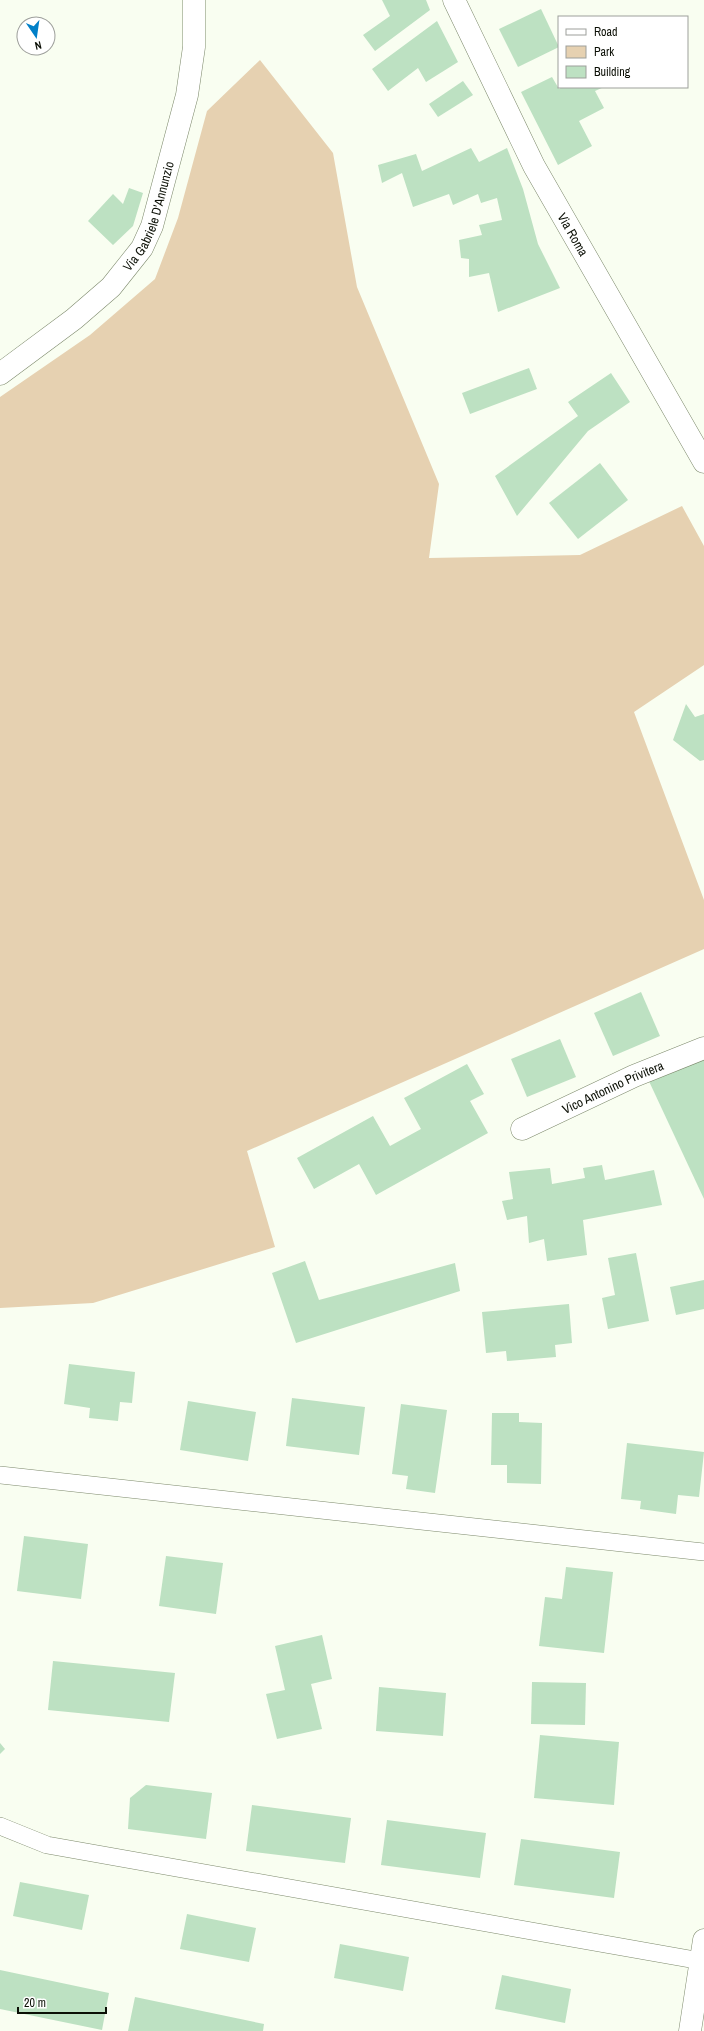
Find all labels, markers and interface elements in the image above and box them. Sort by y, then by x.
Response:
north arrow [16,16,56,56]
legend [558,16,688,88]
text: Road [594,24,618,40]
text: N [34,38,43,53]
text: Park [594,44,614,60]
text: Building [594,64,631,80]
street label: Via Gabriele D'Annunzio [119,159,177,274]
street label: Via Roma [554,210,592,259]
street label: Vico Antonino Privitera [559,1057,666,1117]
scale bar [18,1989,106,2015]
text: 20 m [24,1995,46,2011]

